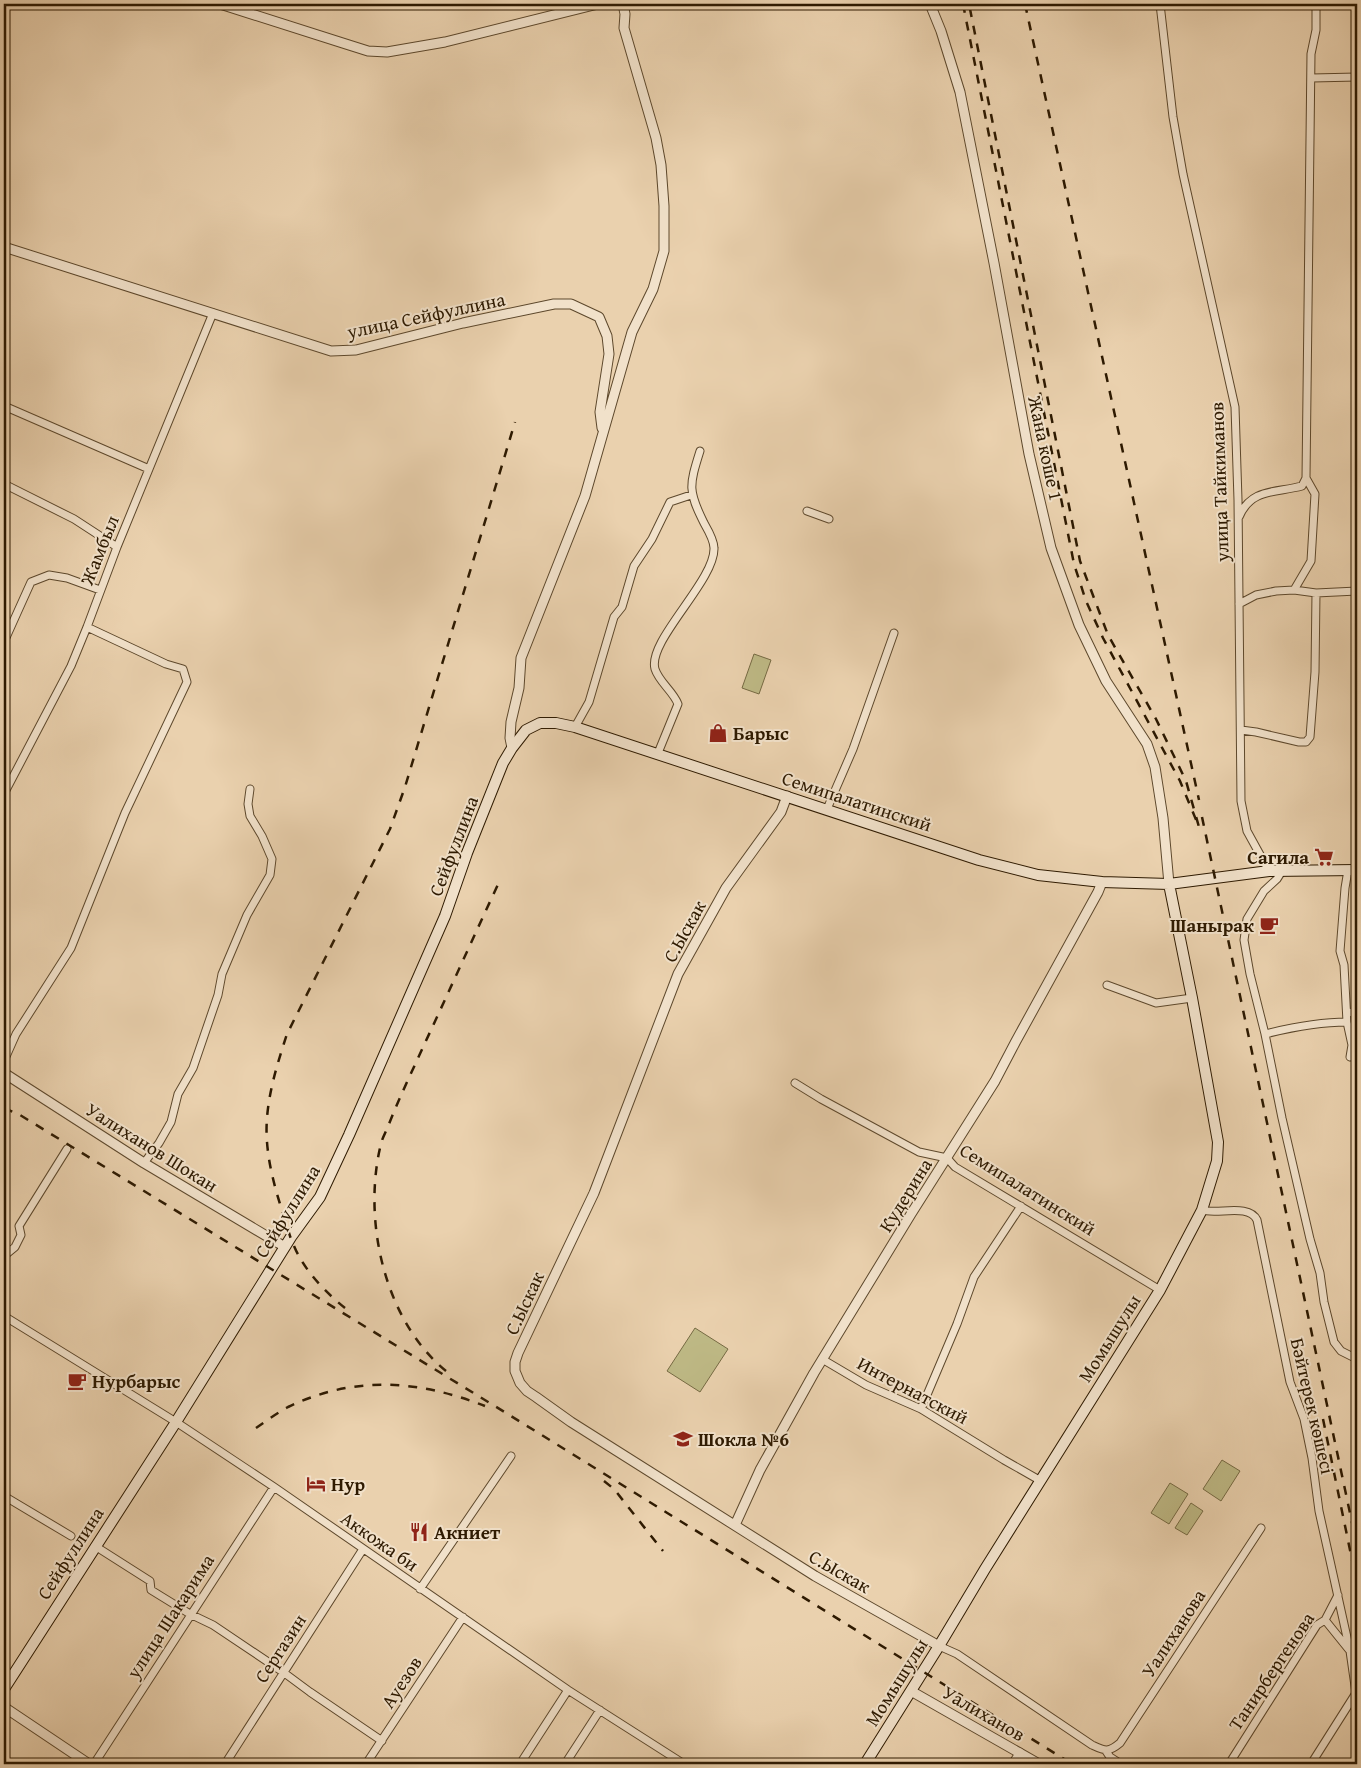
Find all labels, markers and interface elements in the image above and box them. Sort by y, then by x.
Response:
street label: улица Сейфуллина [344,285,508,346]
street label: Жана коше 1 [1021,392,1071,503]
street label: улица Тайкиманов [1202,401,1236,564]
street label: Жамбыл [72,511,126,590]
place label: Барыс [733,719,789,747]
shop icon: Барыс [707,722,729,744]
street label: Семипалатинский [779,764,935,838]
street label: Сейфуллина [421,792,485,900]
place label: Сагила [1247,843,1309,871]
supermarket icon: Сагила [1313,846,1335,868]
street label: С.Ыскак [656,895,713,967]
place label: Шанырак [1170,911,1254,939]
cafe icon: Шанырак [1258,914,1280,936]
street label: Уалиханов Шокан [81,1095,223,1199]
street label: Семипалатинский [954,1136,1102,1242]
street label: Кудерина [871,1153,939,1237]
street label: Сейфуллина [247,1159,327,1263]
street label: С.Ыскак [497,1267,551,1339]
street label: Момышулы [1071,1288,1147,1388]
street label: Бәйтерек көшесі [1284,1335,1342,1477]
street label: Интернатский [852,1349,974,1431]
place label: Нурбарыс [92,1367,181,1395]
cafe icon: Нурбарыс [66,1370,88,1392]
place label: Шокла №6 [698,1425,789,1453]
school or university icon: Шокла №6 [672,1428,694,1450]
place label: Нур [331,1470,365,1498]
hotel icon: Нур [305,1473,327,1495]
street label: Сейфуллина [30,1501,110,1605]
street label: Аккожа би [335,1504,425,1578]
place label: Акниет [434,1518,501,1546]
restaurant icon: Акниет [408,1521,430,1543]
street label: С.Ыскак [804,1542,876,1600]
street label: улица Шакарима [119,1548,221,1685]
street label: Уалиханова [1134,1583,1212,1683]
street label: Танирбергенова [1221,1606,1321,1736]
street label: Сергазин [247,1608,313,1688]
street label: Момышулы [858,1632,934,1732]
street label: Ауезов [374,1650,428,1714]
street label: Уалиханов [938,1678,1030,1748]

